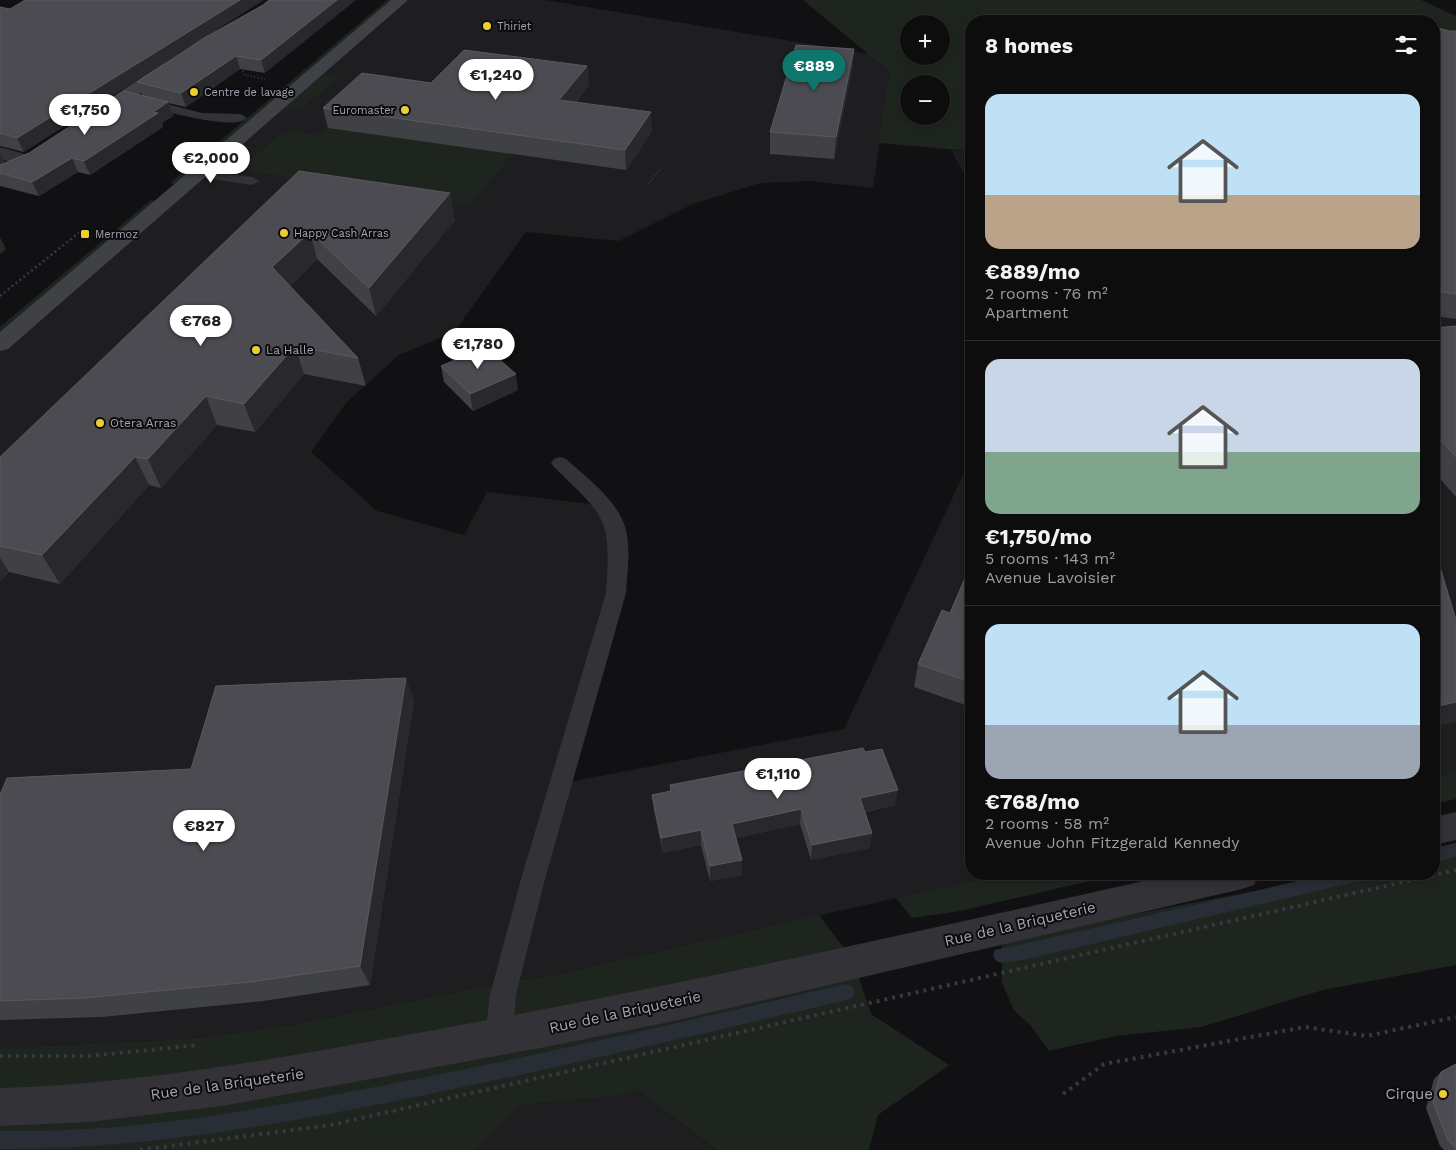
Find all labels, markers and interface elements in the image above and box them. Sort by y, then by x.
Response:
map controls [900,15,950,125]
button: + [900,15,950,65]
marker: Thiriet [481,20,493,32]
place label: Thiriet [497,20,532,33]
icon: filters [1392,31,1420,59]
text: 8 homes [985,33,1073,58]
pin: €889 [784,49,844,92]
text: €889 [793,56,835,75]
pin: €1,240 [455,58,537,101]
text: €1,240 [470,65,522,84]
button: − [900,75,950,125]
marker: Centre de lavage [188,86,200,98]
place label: Centre de lavage [204,86,294,99]
pin: €1,750 [44,94,126,136]
text: €1,750 [60,100,110,119]
place label: Euromaster [332,104,395,117]
marker: Euromaster [399,104,411,116]
icon: home [1158,126,1248,216]
pin: €2,000 [170,142,252,184]
text: €2,000 [183,148,239,167]
marker: Happy Cash Arras [278,227,290,239]
place label: Happy Cash Arras [294,227,389,240]
marker: Mermoz [79,228,91,240]
place label: Mermoz [95,228,138,241]
text: €889/mo [985,259,1080,284]
text: 2 rooms · 76 m² [985,284,1108,303]
text: Apartment [985,303,1068,322]
pin: €768 [171,304,231,347]
text: €768 [181,311,221,330]
pin: €1,780 [437,328,519,370]
text: €1,780 [453,334,503,353]
place label: La Halle [266,343,314,357]
marker: La Halle [250,344,262,356]
icon: home [1158,392,1248,482]
place label: Otera Arras [110,416,176,430]
marker: Otera Arras [94,417,106,429]
text: €1,750/mo [985,524,1092,549]
text: 5 rooms · 143 m² [985,549,1115,568]
text: Avenue Lavoisier [985,568,1116,587]
icon: home [1158,657,1248,747]
pin: €1,110 [737,758,819,800]
text: €1,110 [755,764,801,783]
text: €768/mo [985,789,1080,814]
pin: €827 [174,810,234,852]
text: 2 rooms · 58 m² [985,814,1109,833]
text: €827 [184,816,224,835]
text: Avenue John Fitzgerald Kennedy [985,833,1240,852]
street label: Rue de la Briqueterie [943,898,1097,950]
street label: Rue de la Briqueterie [548,987,702,1037]
street label: Rue de la Briqueterie [149,1064,305,1104]
place label: Cirque [1386,1085,1433,1103]
marker: Cirque [1437,1088,1449,1100]

